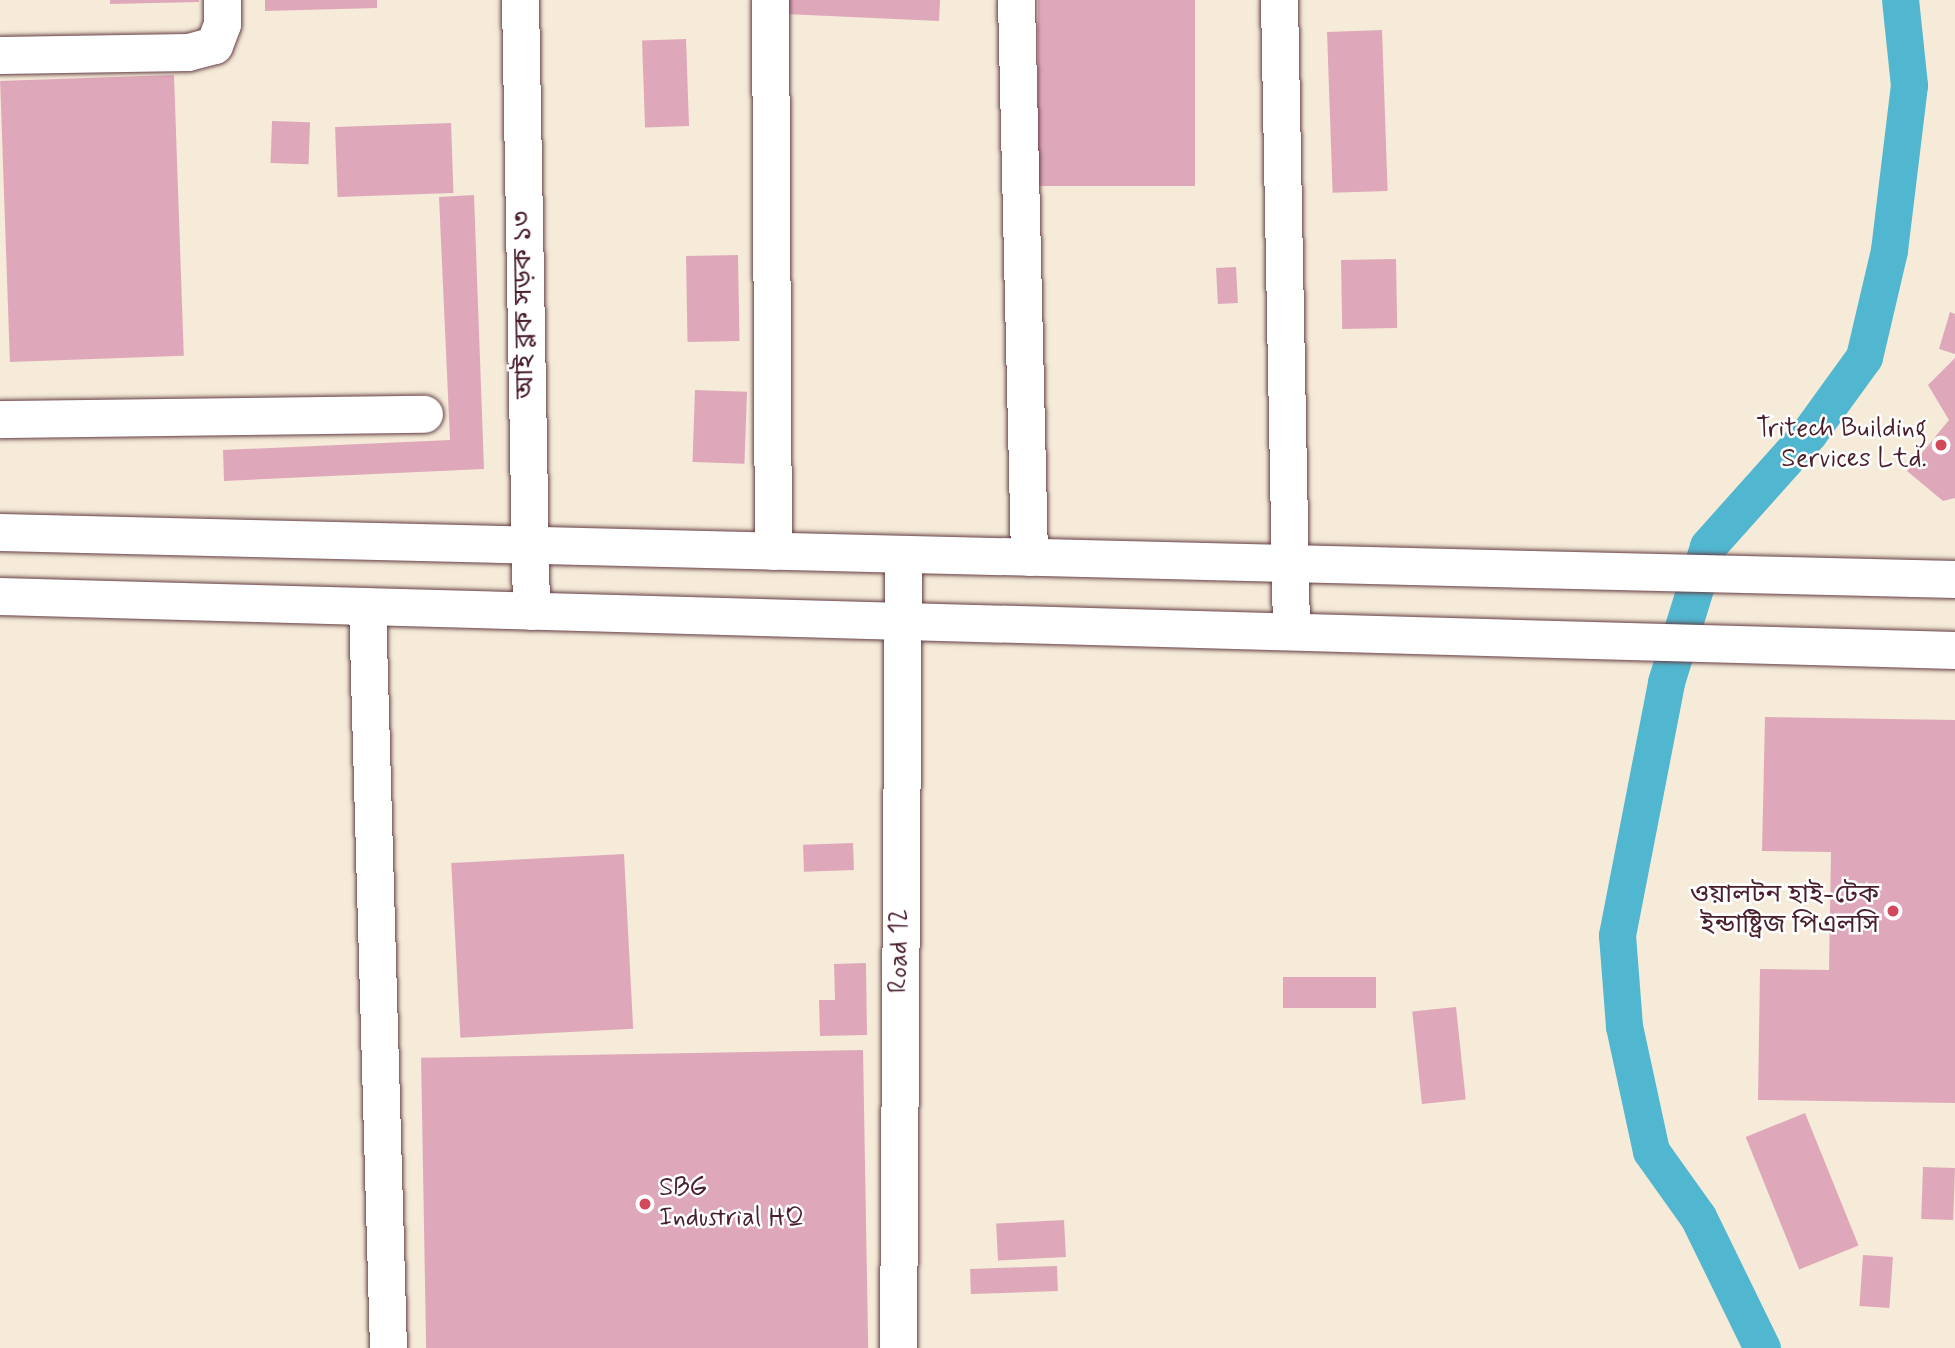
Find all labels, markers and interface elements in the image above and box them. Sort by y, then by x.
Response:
street label: আই ব্লক সড়ক ১৩ [508,211,542,399]
place label: Tritech Building Services Ltd. [1756,414,1927,476]
marker: Tritech Building Services Ltd. [1933,437,1949,453]
place label: ওয়ালটন হাই-টেক ইন্ডাষ্ট্রিজ পিএলসি [1690,880,1879,942]
marker: ওয়ালটন হাই-টেক ইন্ডাষ্ট্রিজ পিএলসি [1885,903,1901,919]
street label: Road 12 [884,909,916,993]
place label: SBG Industrial HQ [659,1173,805,1234]
marker: SBG Industrial HQ [637,1196,653,1212]

